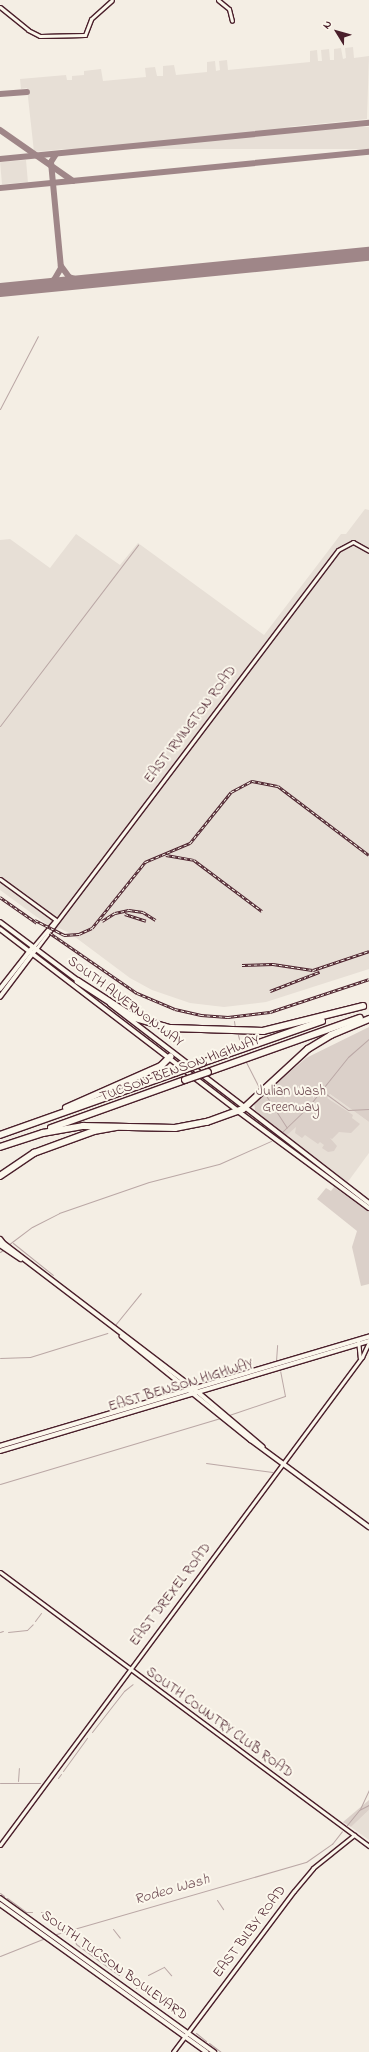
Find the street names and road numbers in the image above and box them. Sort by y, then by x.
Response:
street label: EAST IRVINGTON ROAD [141,663,241,787]
street label: SOUTH ALVERNON WAY [64,953,186,1051]
street label: TUCSON–BENSON HIGHWAY [98,1032,262,1106]
street label: EAST BENSON HIGHWAY [107,1356,255,1416]
street label: EAST DREXEL ROAD [127,1540,215,1650]
street label: SOUTH COUNTRY CLUB ROAD [142,1664,296,1782]
street label: EAST BILBY ROAD [210,1883,290,1981]
street label: SOUTH TUCSON BOULEVARD [38,1907,190,2025]

